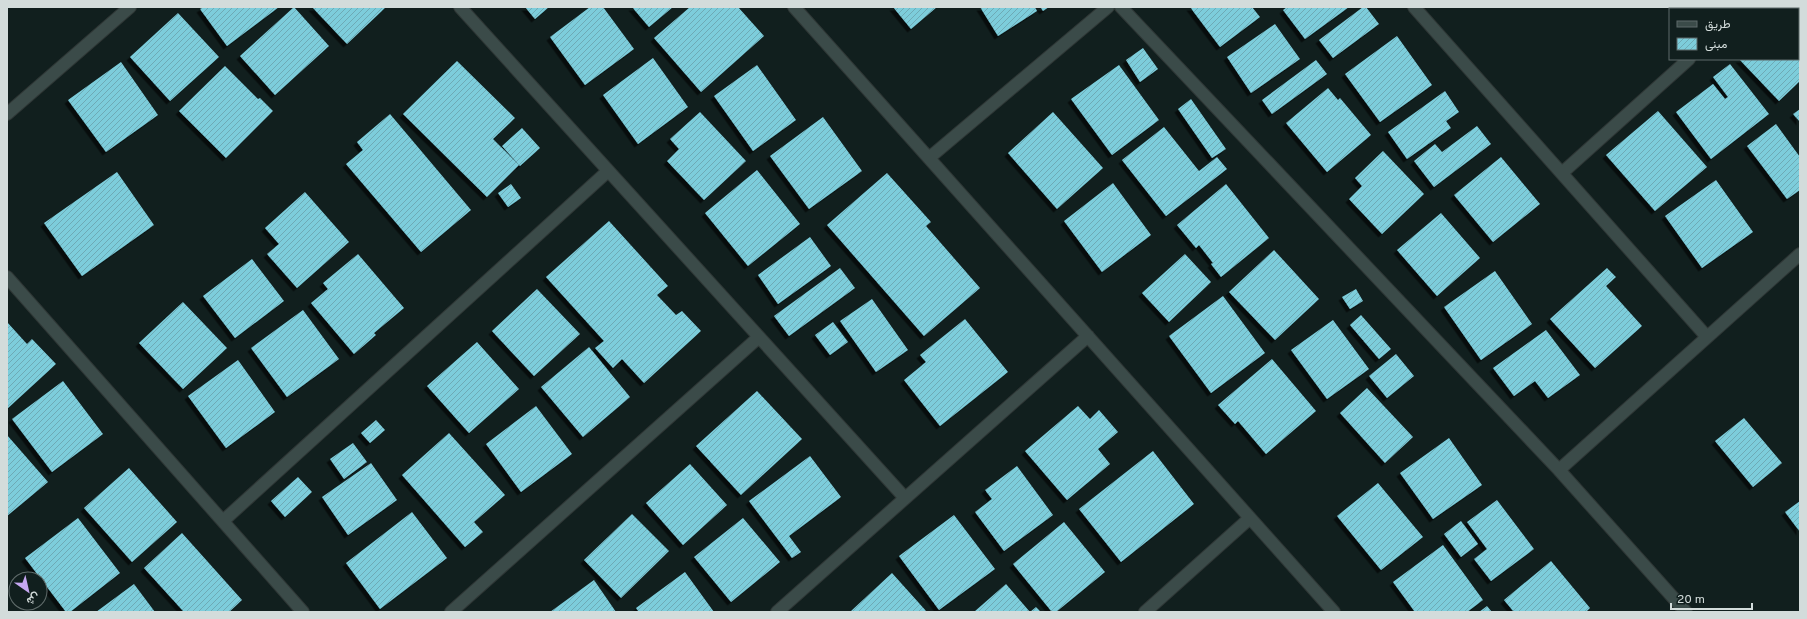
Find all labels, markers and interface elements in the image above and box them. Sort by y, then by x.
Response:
legend [1669,8,1799,60]
text: طريق [1705,17,1731,33]
text: مبنى [1705,37,1727,53]
north arrow [8,571,48,611]
scale bar [1671,585,1752,611]
text: ش [24,589,42,608]
text: 20 m [1677,592,1705,608]

